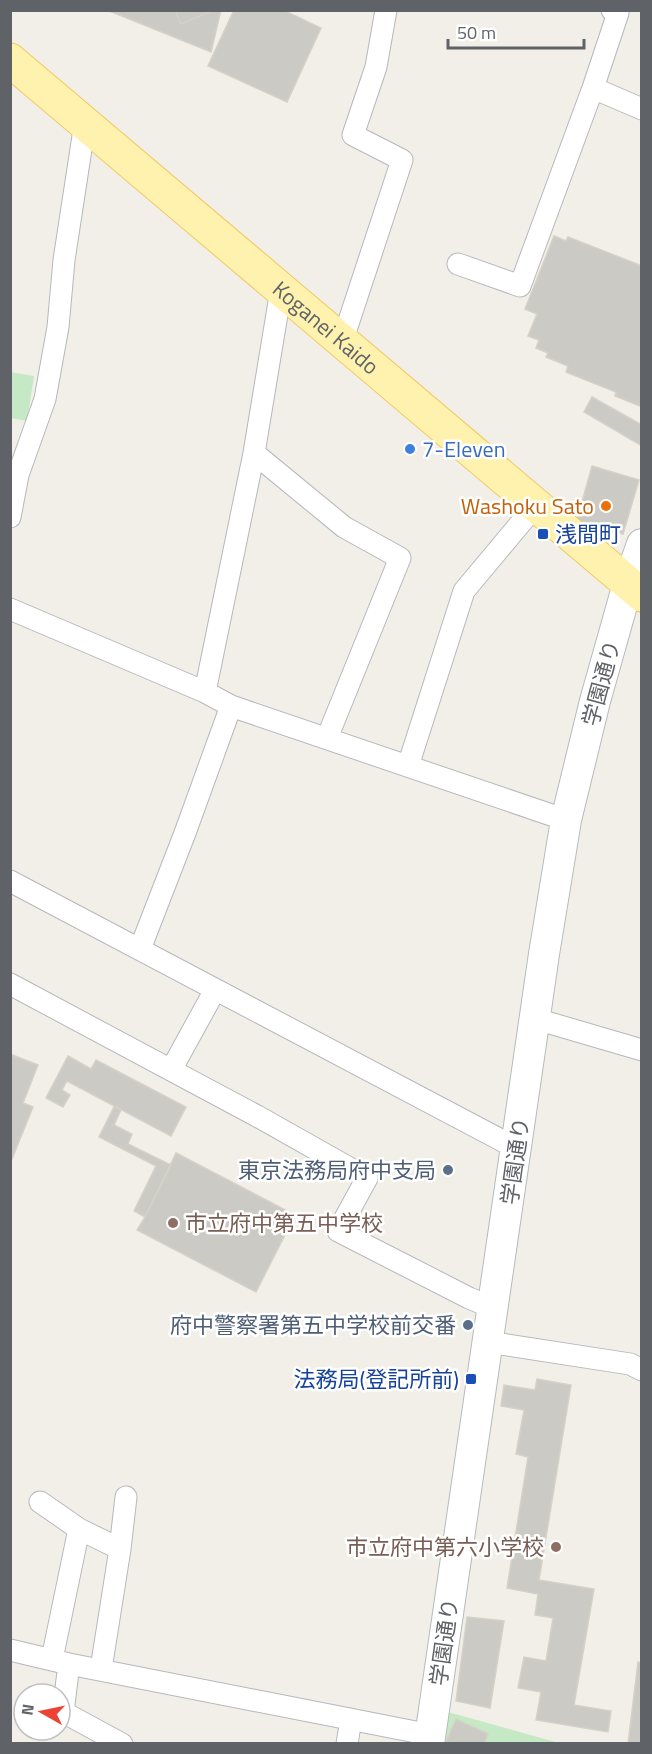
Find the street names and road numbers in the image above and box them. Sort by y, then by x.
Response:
street label: Koganei Kaido [265,272,387,383]
street label: 学園通り [573,636,629,730]
street label: 学園通り [492,1115,538,1207]
street label: 学園通り [421,1596,467,1688]

